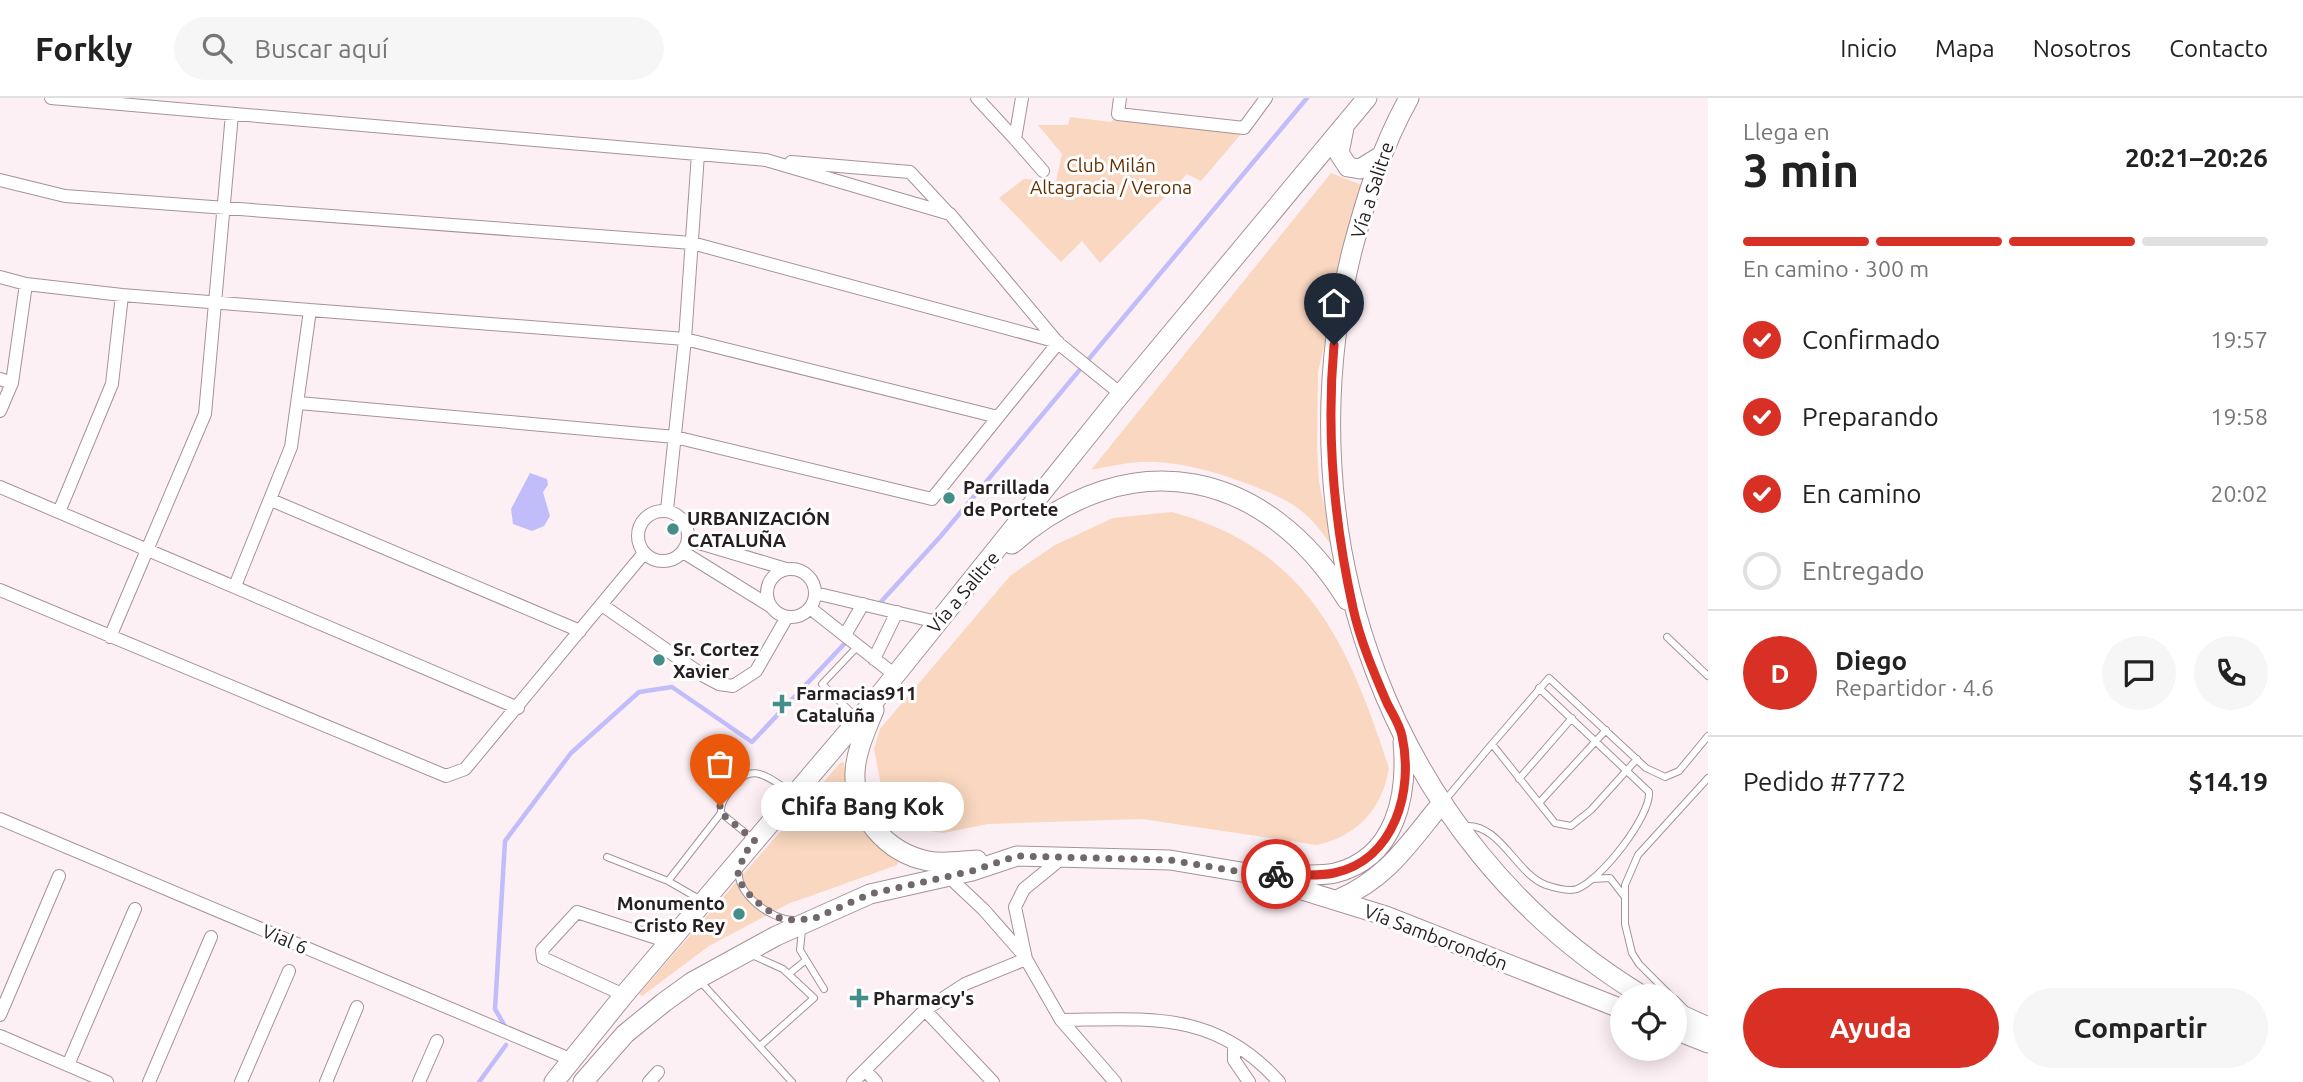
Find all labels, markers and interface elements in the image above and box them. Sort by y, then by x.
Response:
search box [174,17,664,80]
icon: search [198,29,236,67]
text: Forkly [35,30,132,67]
text: Buscar aquí [254,34,388,63]
text: Inicio [1840,35,1897,62]
text: Mapa [1935,35,1995,62]
text: Nosotros [2033,35,2131,62]
text: Contacto [2169,35,2268,62]
text: Llega en [1743,119,1830,144]
street label: Vía a Salitre [1346,139,1398,241]
text: 20:21–20:26 [2125,143,2268,172]
text: 3 min [1743,144,1859,196]
park label: Club Milán Altagracia / Verona [1030,154,1192,198]
text: En camino · 300 m [1743,256,1929,281]
pin [1304,273,1364,345]
icon: home [1315,284,1353,322]
icon: check [1743,321,1781,359]
text: Confirmado [1802,325,1940,354]
text: 19:57 [2210,327,2268,352]
icon: check [1743,398,1781,436]
text: Preparando [1802,402,1939,431]
text: 19:58 [2210,404,2268,429]
icon: check [1743,475,1781,513]
place label: Parrillada de Portete [963,476,1059,520]
text: En camino [1802,479,1922,508]
text: 20:02 [2210,481,2268,506]
marker: Parrillada de Portete [941,490,957,506]
place label: URBANIZACIÓN CATALUÑA [687,507,830,551]
marker: URBANIZACIÓN CATALUÑA [665,521,681,537]
street label: Vía a Salitre [922,547,1004,637]
text: Entregado [1802,556,1925,585]
button: chat [2102,636,2176,710]
button: phone [2194,636,2268,710]
place label: Sr. Cortez Xavier [673,638,759,682]
text: Diego [1835,646,1907,675]
marker: Sr. Cortez Xavier [651,652,667,668]
text: D [1771,659,1789,688]
text: Repartidor · 4.6 [1835,675,1994,700]
place label: Farmacias911 Cataluña [796,682,917,726]
marker: Farmacias911 Cataluña [774,696,790,712]
pin [690,734,750,806]
icon: bag [701,745,739,783]
text: Pedido #7772 [1743,767,1906,796]
text: $14.19 [2188,767,2268,796]
callout: Chifa Bang Kok [762,782,965,830]
text: Chifa Bang Kok [781,794,944,819]
courier [1241,839,1311,909]
icon: bike [1257,855,1295,893]
place label: Monumento Cristo Rey [617,892,725,936]
street label: Vía Samborondón [1361,899,1511,975]
marker: Monumento Cristo Rey [731,906,747,922]
street label: Vial 6 [259,920,311,958]
map controls [1610,984,1687,1061]
button: locate [1610,984,1687,1061]
place label: Pharmacy's [873,987,974,1009]
button: Ayuda [1743,988,1999,1068]
button: Compartir [2013,988,2268,1068]
marker: Pharmacy's [851,990,867,1006]

